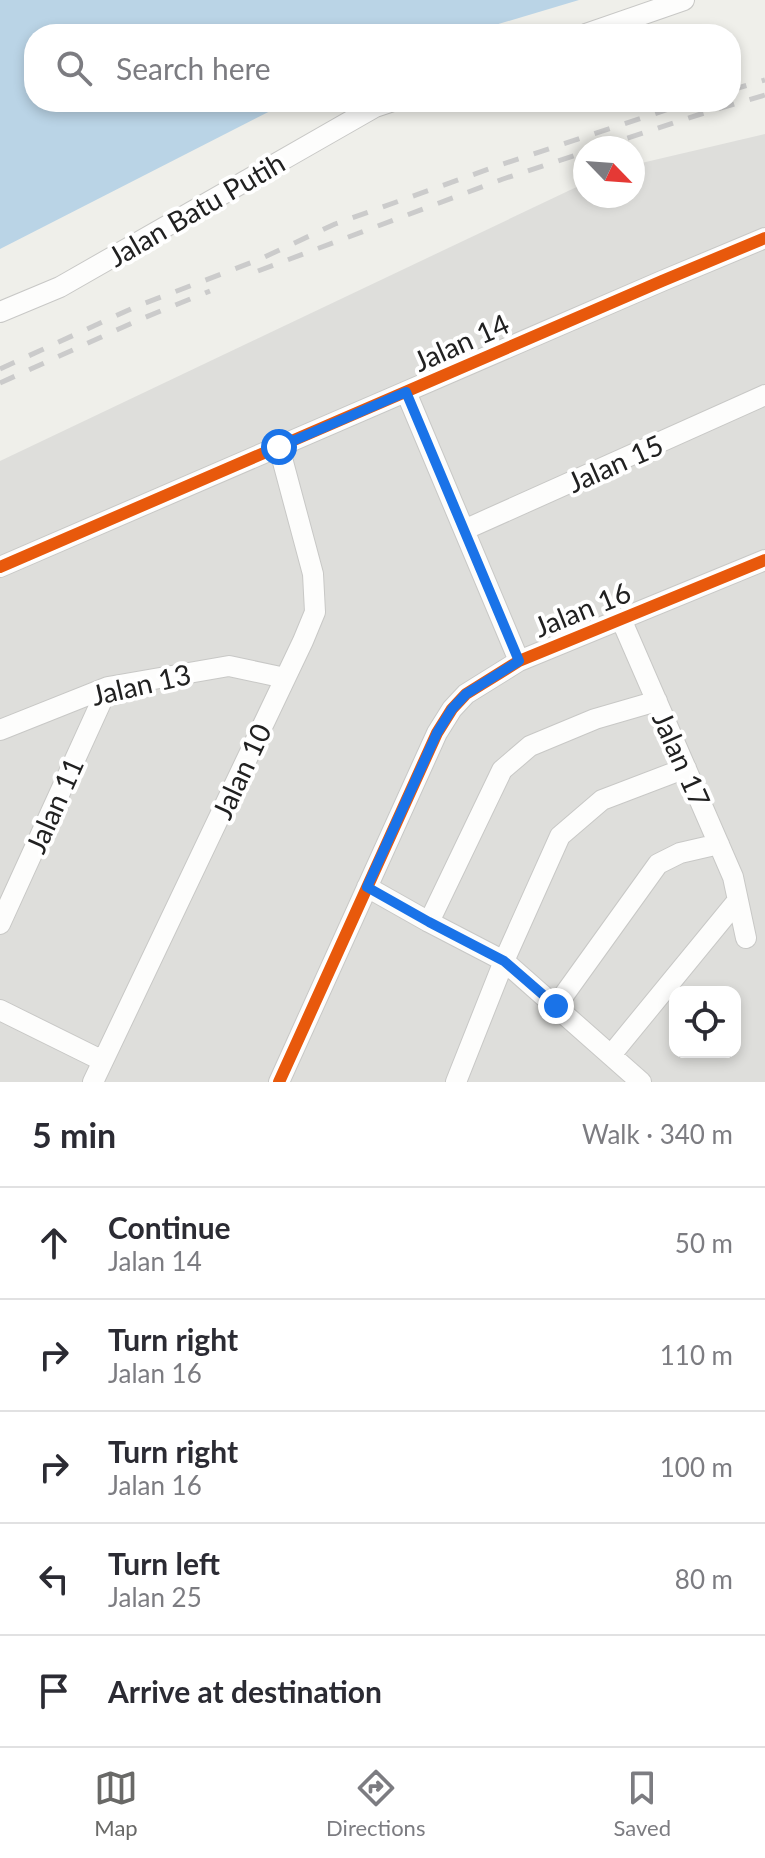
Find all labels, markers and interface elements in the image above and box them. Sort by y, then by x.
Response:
search box [24,24,741,112]
icon: search [52,46,96,90]
text: Search here [116,50,271,86]
north arrow [573,136,645,208]
street label: Jalan Batu Putih [102,145,290,273]
street label: Jalan 14 [408,306,514,378]
street label: Jalan 15 [562,427,668,499]
route start [261,429,297,465]
street label: Jalan 16 [529,574,635,644]
street label: Jalan 13 [88,656,194,712]
street label: Jalan 17 [646,706,718,812]
street label: Jalan 10 [204,718,278,824]
street label: Jalan 11 [18,752,90,858]
map controls [669,986,741,1058]
button: locate [669,986,741,1058]
route end [538,988,574,1024]
text: 5 min [32,1114,116,1155]
text: Walk · 340 m [582,1118,733,1150]
text: Continue [108,1209,231,1245]
icon: ahead [32,1221,76,1265]
text: 50 m [675,1227,733,1259]
text: Jalan 14 [108,1245,202,1277]
text: Turn right [108,1321,238,1357]
icon: right [32,1333,76,1377]
text: 110 m [660,1339,733,1371]
text: Jalan 16 [108,1357,202,1389]
text: Turn right [108,1433,238,1469]
icon: right [32,1445,76,1489]
text: 100 m [660,1451,733,1483]
text: Jalan 16 [108,1469,202,1501]
text: Turn left [108,1545,220,1581]
icon: left [32,1557,76,1601]
text: 80 m [675,1563,733,1595]
text: Jalan 25 [108,1581,202,1613]
icon: arrive [32,1669,76,1713]
text: Arrive at destination [108,1673,382,1709]
tab: Map [94,1766,138,1841]
tab: Directions [326,1766,425,1841]
tab: Saved [613,1766,671,1841]

